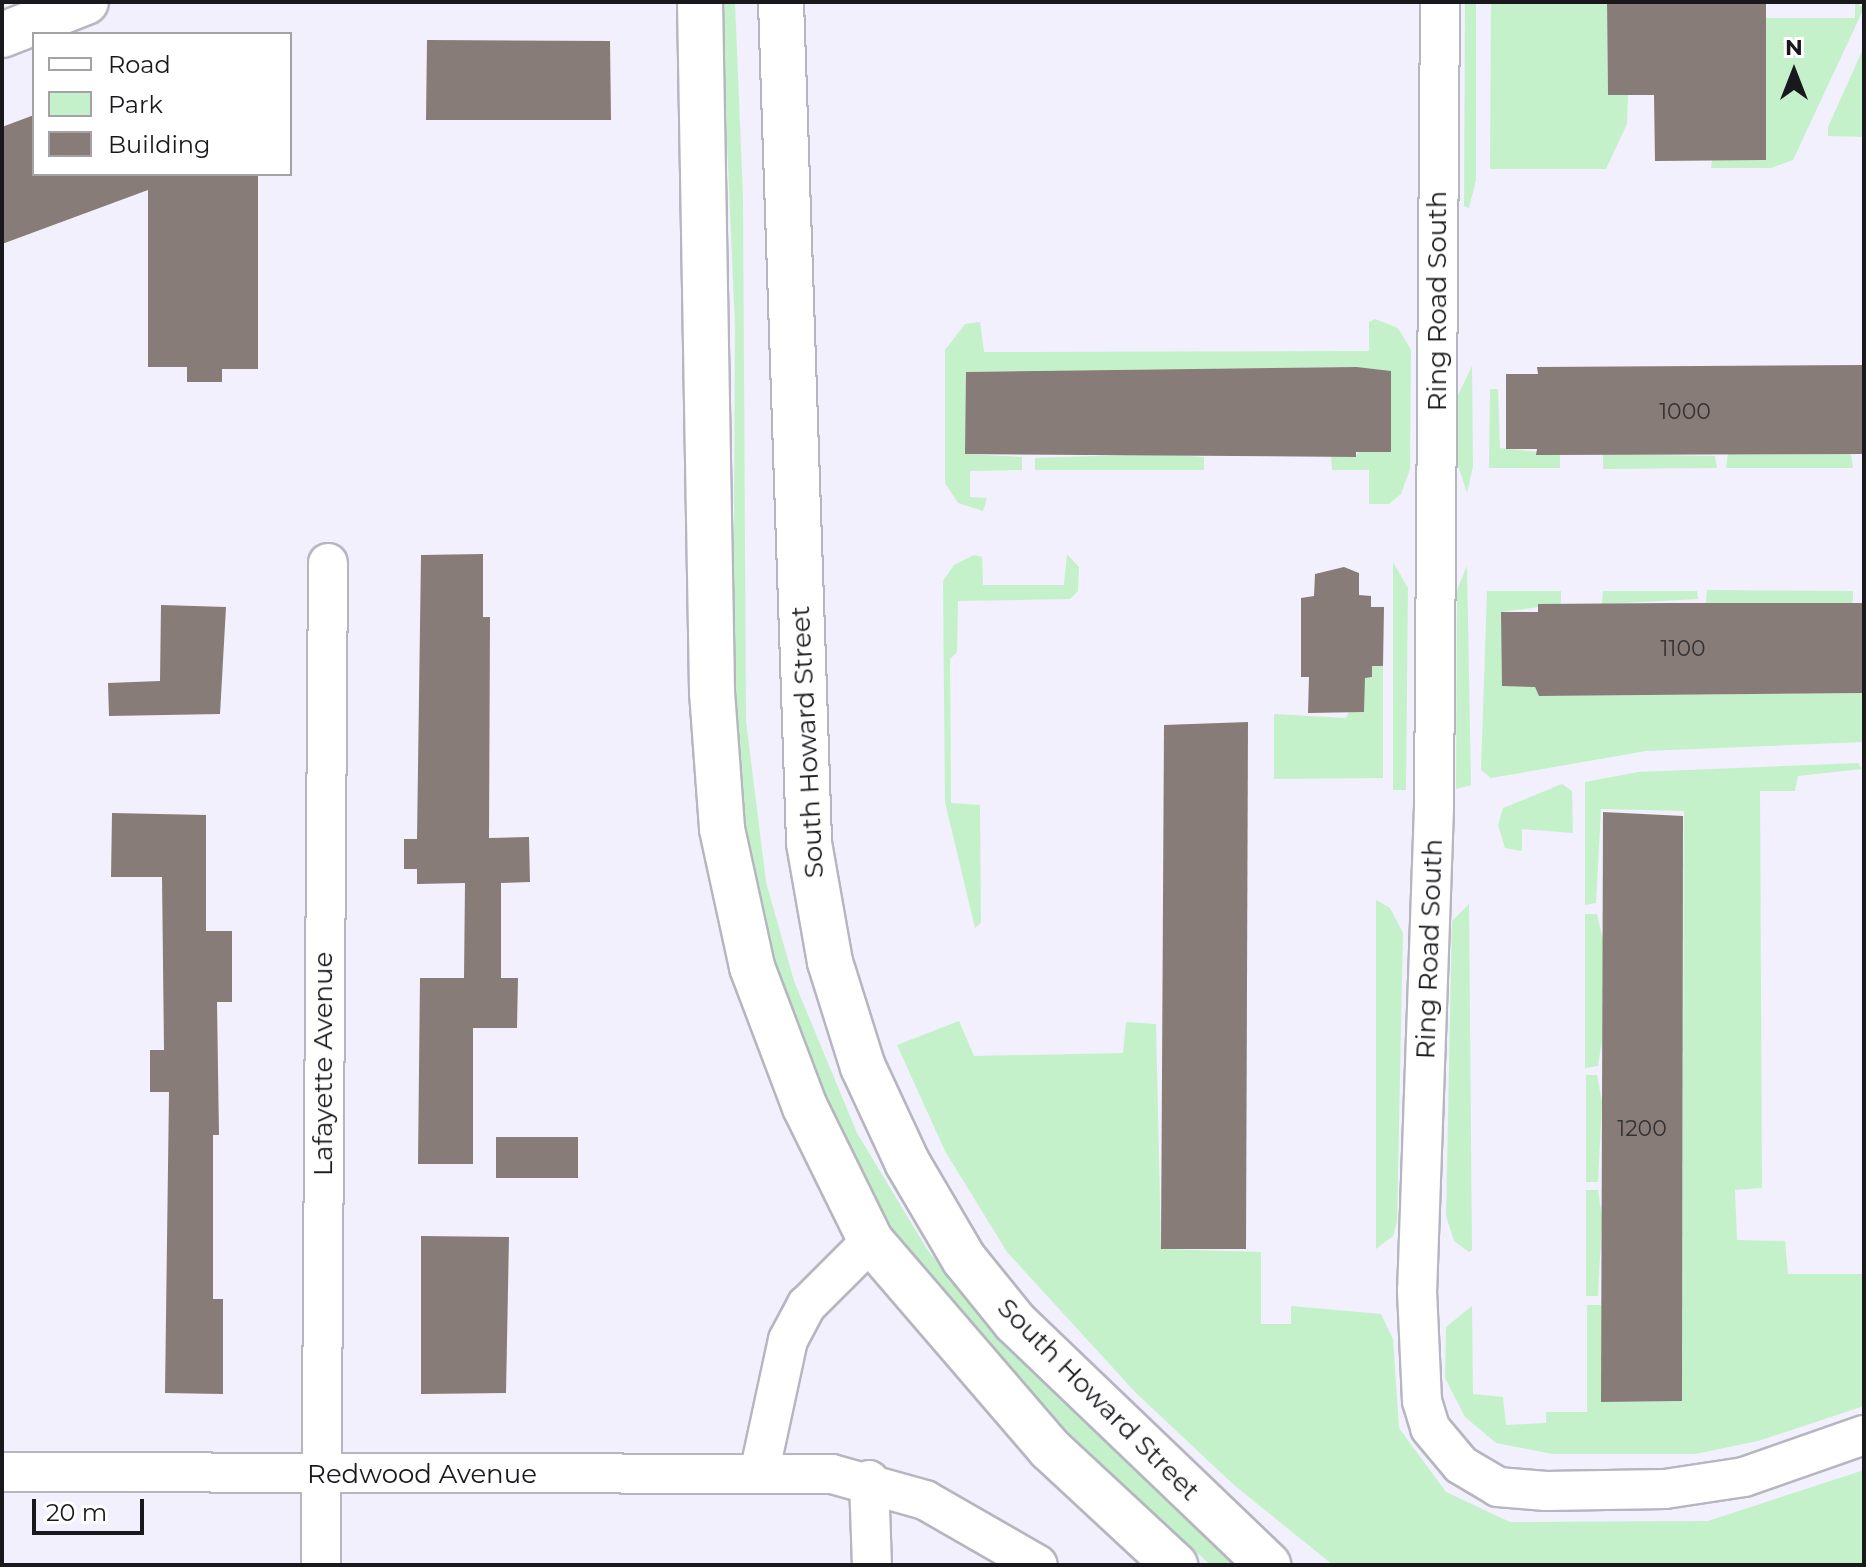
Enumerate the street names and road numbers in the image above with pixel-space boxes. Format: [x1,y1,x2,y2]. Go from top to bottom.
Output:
street label: Ring Road South [1422,191,1454,411]
street label: South Howard Street [785,605,831,879]
street label: Ring Road South [1411,838,1449,1060]
street label: Lafayette Avenue [308,952,340,1176]
street label: South Howard Street [991,1293,1205,1507]
street label: Redwood Avenue [307,1459,537,1491]

